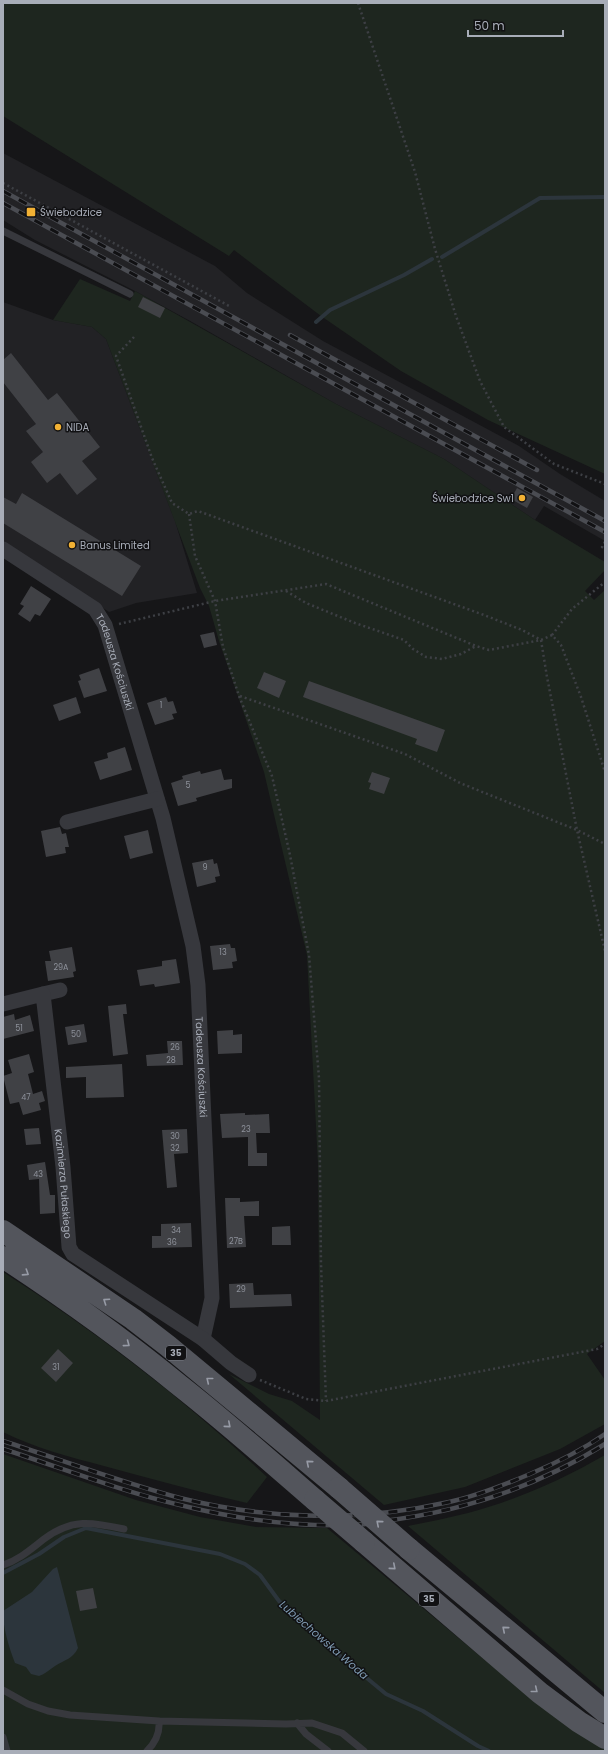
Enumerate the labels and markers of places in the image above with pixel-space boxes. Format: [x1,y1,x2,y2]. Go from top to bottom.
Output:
place label: Świebodzice [40,205,102,220]
marker: Świebodzice [25,206,37,218]
place label: NIDA [66,420,90,435]
marker: NIDA [53,422,63,432]
place label: Świebodzice Sw1 [432,491,514,506]
marker: Świebodzice Sw1 [517,493,527,503]
place label: Banus Limited [80,538,150,553]
marker: Banus Limited [67,540,77,550]

